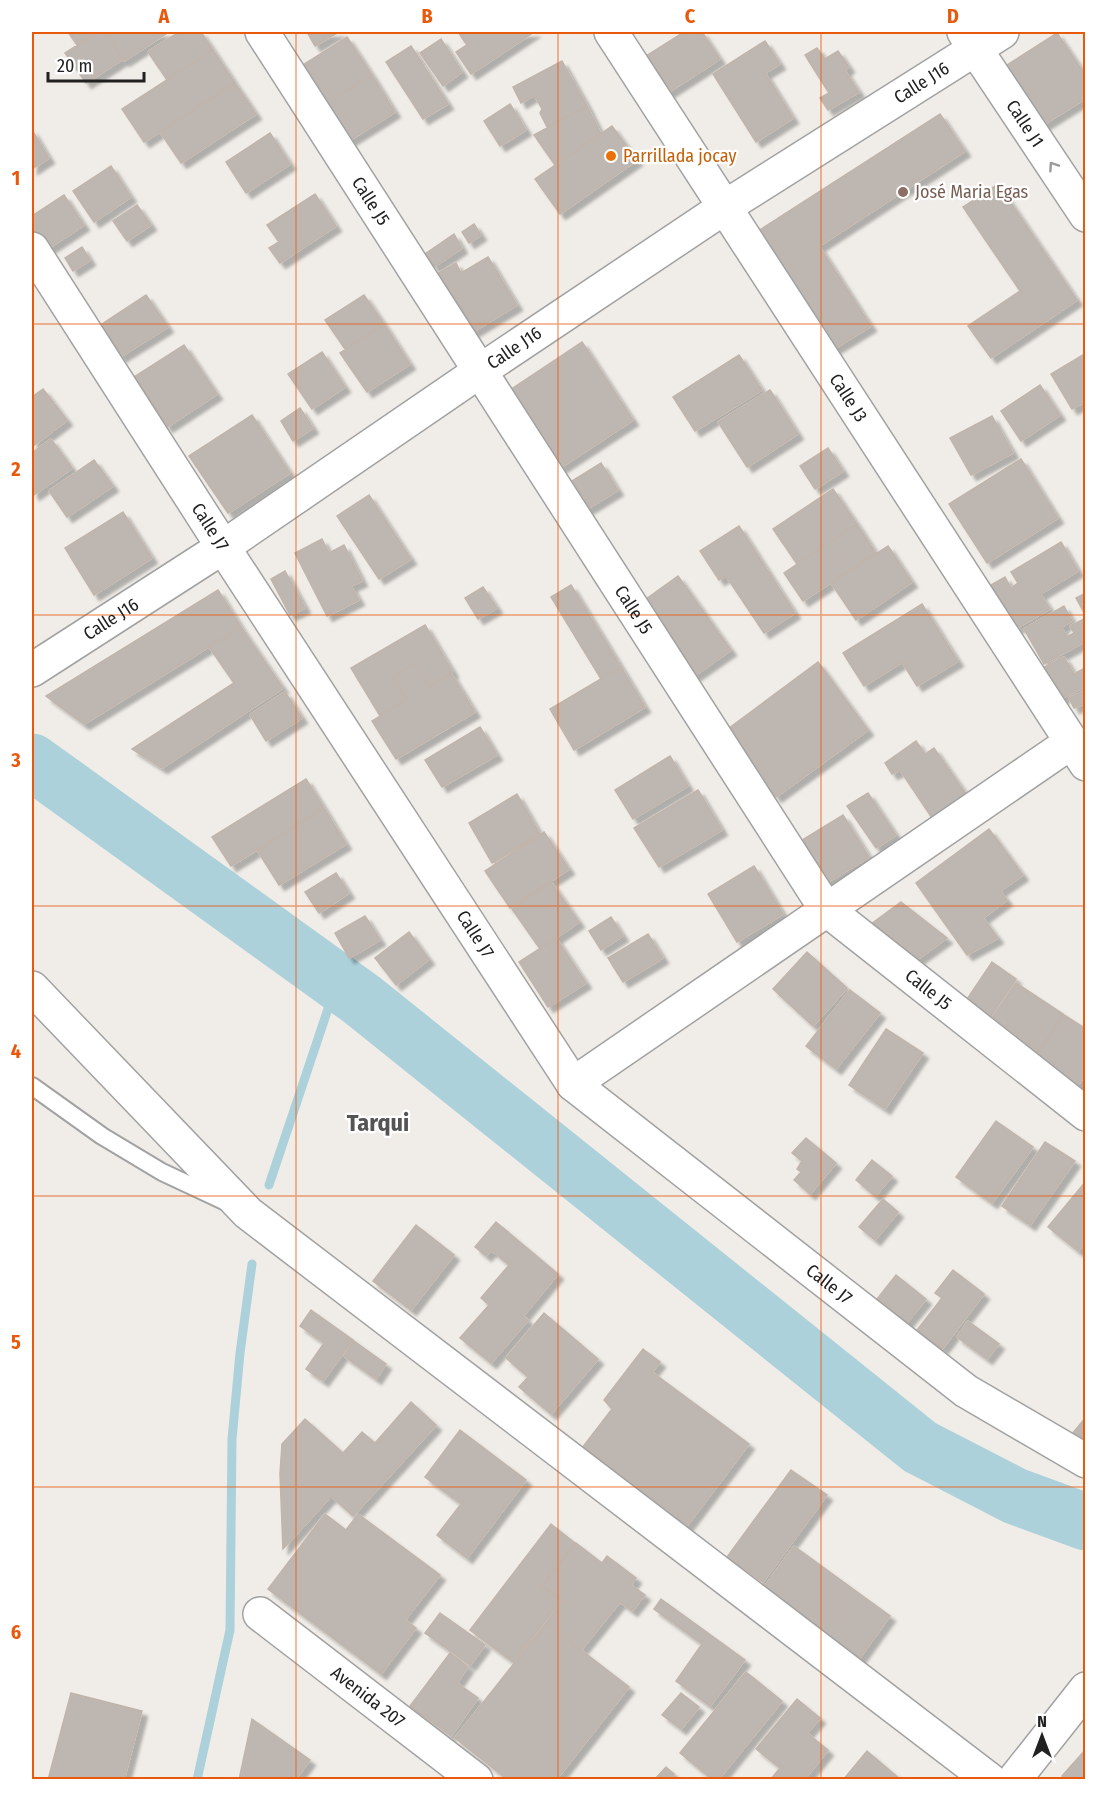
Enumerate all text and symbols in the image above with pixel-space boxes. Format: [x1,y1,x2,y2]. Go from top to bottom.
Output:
text: A [158,4,171,28]
text: B [421,4,433,28]
text: C [685,4,696,28]
text: D [947,4,959,28]
scale bar [48,45,144,83]
text: 20 m [57,55,92,77]
street label: Calle J16 [890,57,953,108]
street label: Calle J1 [1001,96,1049,151]
place label: Parrillada jocay [623,145,736,167]
marker: Parrillada jocay [604,149,618,163]
one-way arrow [1049,162,1060,173]
text: 1 [12,166,20,190]
street label: Calle J5 [347,173,394,229]
place label: José Maria Egas [915,181,1029,203]
marker: José Maria Egas [896,185,910,199]
street label: Calle J16 [483,322,546,374]
street label: Calle J3 [825,369,872,426]
text: 2 [10,457,21,481]
street label: Calle J7 [187,499,233,555]
street label: Calle J5 [610,581,657,638]
street label: Calle J16 [79,593,143,645]
text: 3 [10,748,21,772]
street label: Calle J7 [452,906,499,962]
street label: Calle J5 [901,965,956,1015]
text: 4 [11,1039,21,1063]
district label: Tarqui [347,1109,409,1137]
street label: Calle J7 [802,1259,857,1309]
text: 5 [11,1330,21,1354]
text: 6 [11,1620,21,1644]
street label: Avenida 207 [326,1662,409,1732]
north arrow [1012,1706,1072,1766]
text: N [1037,1712,1047,1731]

